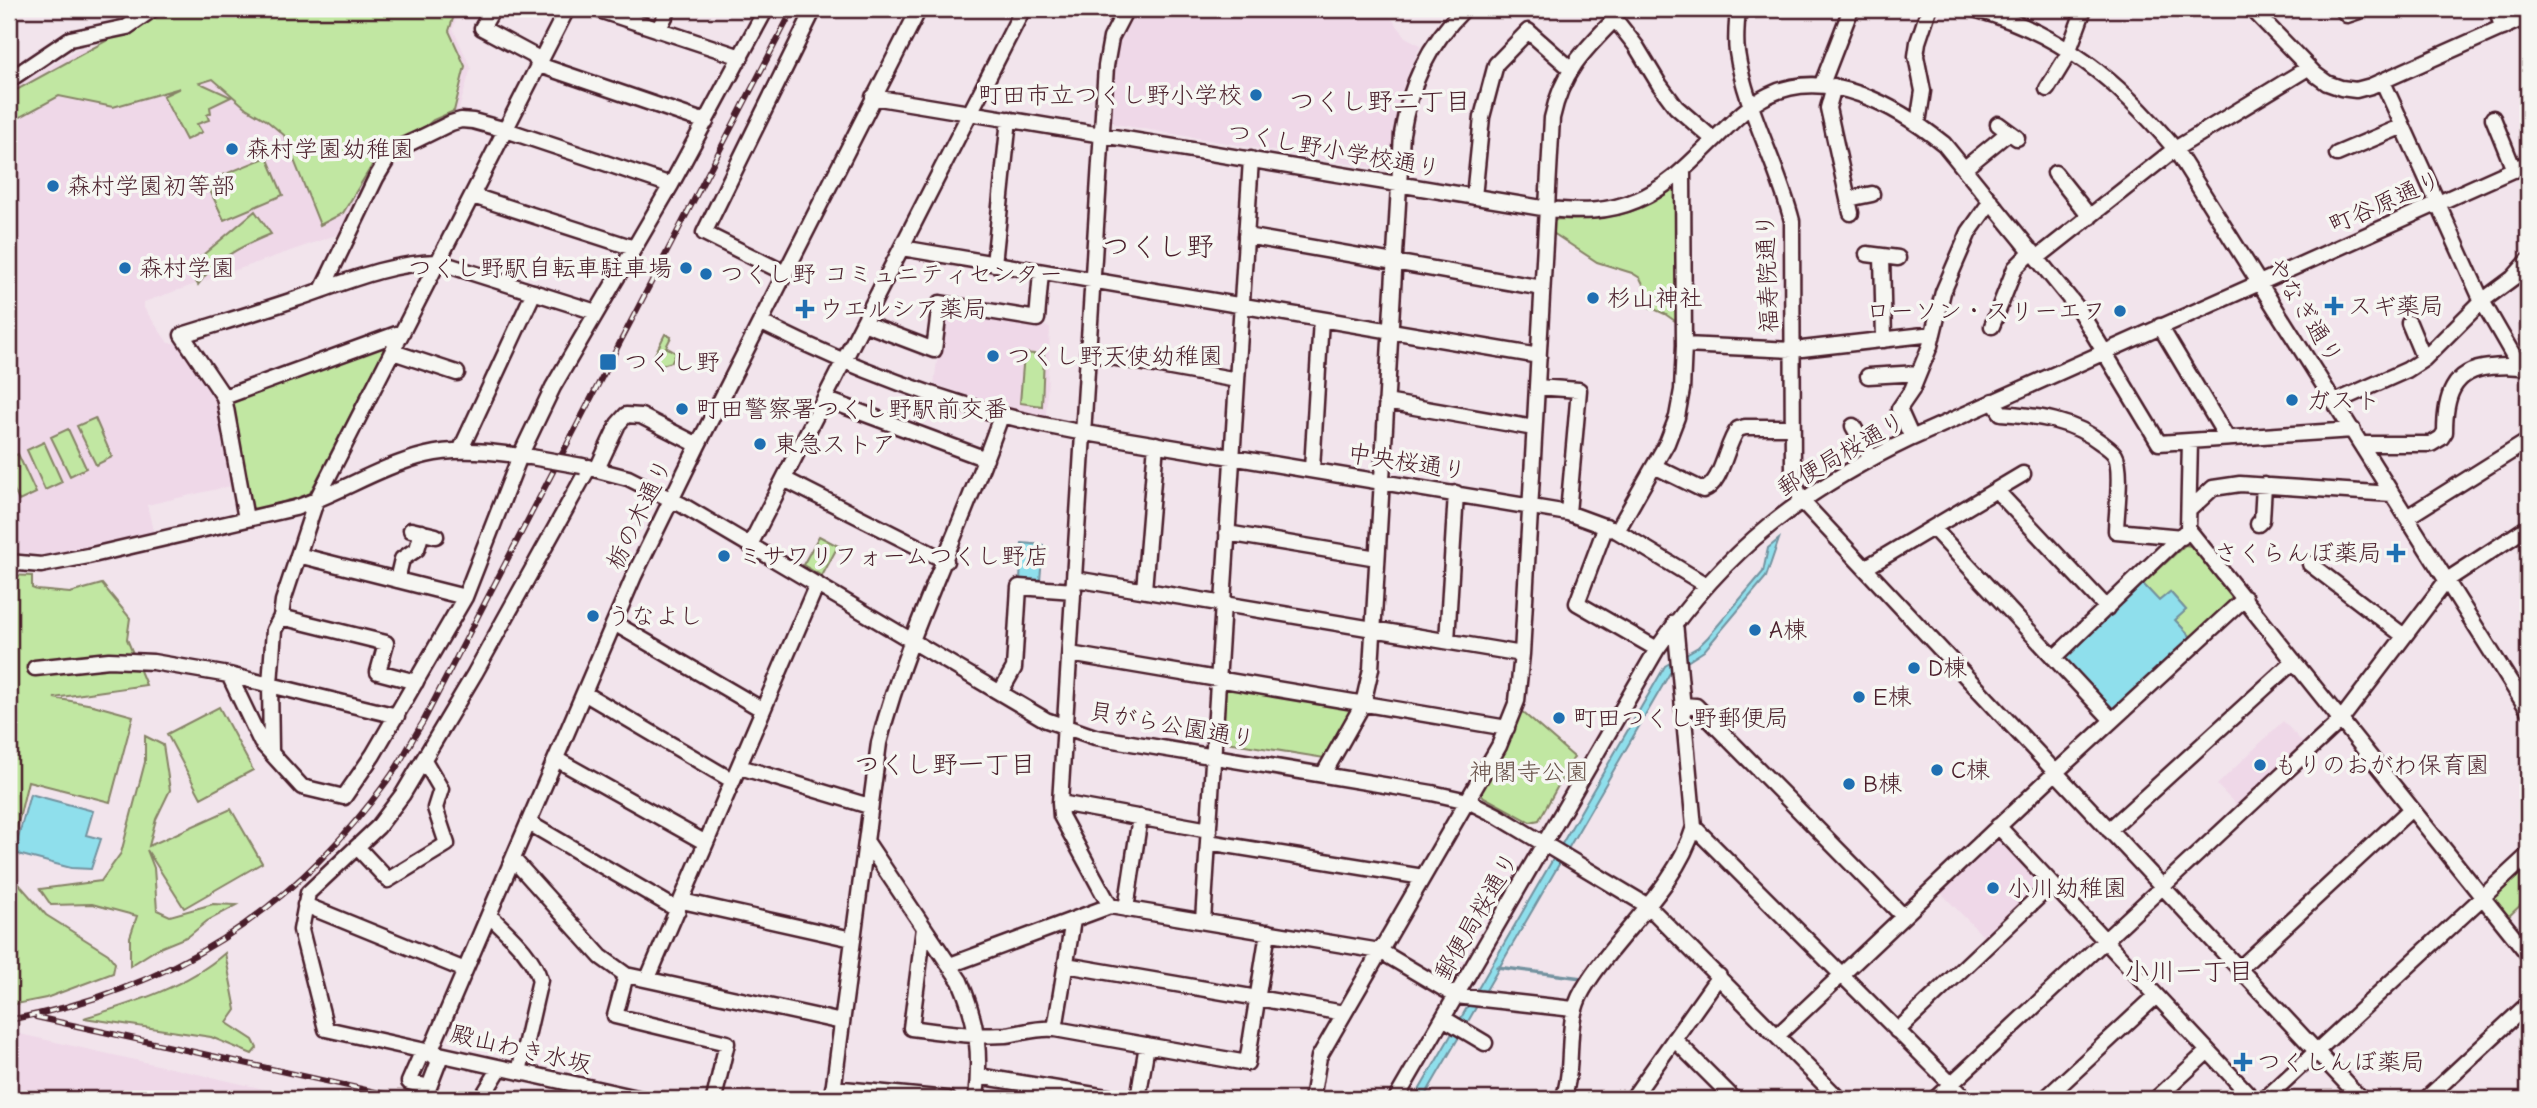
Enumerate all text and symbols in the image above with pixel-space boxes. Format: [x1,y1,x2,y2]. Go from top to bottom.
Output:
place label: 町田市立つくし野小学校 [978,81,1242,109]
marker: 町田市立つくし野小学校 [1248,87,1264,103]
district label: つくし野二丁目 [1289,87,1471,117]
street label: つくし野小学校通り [1225,117,1443,183]
place label: 森村学園幼稚園 [246,135,414,163]
marker: 森村学園幼稚園 [224,141,240,157]
street label: 町谷原通り [2324,165,2446,239]
place label: 森村学園初等部 [67,172,235,200]
marker: 森村学園初等部 [45,178,61,194]
street label: 福寿院通り [1751,213,1783,333]
district label: つくし野 [1102,231,1214,263]
street label: やなぎ通り [2261,253,2349,369]
place label: 森村学園 [139,254,235,282]
place label: つくし野駅自転車駐車場 [408,254,672,282]
marker: 森村学園 [117,260,133,276]
marker: つくし野駅自転車駐車場 [678,260,694,276]
place label: つくし野 コミュニティセンター [720,260,1063,288]
marker: つくし野 コミュニティセンター [698,266,714,282]
place label: 杉山神社 [1607,284,1703,312]
marker: 杉山神社 [1585,290,1601,306]
place label: スギ薬局 [2348,292,2444,320]
place label: ウエルシア薬局 [819,295,987,323]
place label: ローソン・スリーエフ [1866,297,2106,325]
marker: スギ薬局 [2326,298,2342,314]
marker: ウエルシア薬局 [797,301,813,317]
marker: ローソン・スリーエフ [2112,303,2128,319]
place label: つくし野天使幼稚園 [1007,342,1223,370]
place label: つくし野 [624,348,720,376]
marker: つくし野天使幼稚園 [985,348,1001,364]
marker: つくし野 [598,352,618,372]
place label: ガスト [2306,386,2380,414]
marker: ガスト [2284,392,2300,408]
place label: 町田警察署つくし野駅前交番 [696,395,1008,423]
marker: 町田警察署つくし野駅前交番 [674,401,690,417]
street label: 郵便局桜通り [1772,406,1910,502]
place label: 東急ストア [774,430,896,458]
marker: 東急ストア [752,436,768,452]
street label: 中央桜通り [1346,439,1468,485]
street label: 栃の木通り [600,454,678,574]
place label: さくらんぼ薬局 [2214,539,2382,567]
place label: ミサワリフォームつくし野店 [738,542,1049,570]
marker: さくらんぼ薬局 [2388,545,2404,561]
marker: ミサワリフォームつくし野店 [716,548,732,564]
place label: うなよし [607,602,703,630]
marker: うなよし [585,608,601,624]
place label: A棟 [1769,616,1807,644]
marker: A棟 [1747,622,1763,638]
place label: D棟 [1928,654,1967,682]
marker: D棟 [1906,660,1922,676]
place label: E棟 [1873,683,1911,711]
marker: E棟 [1851,689,1867,705]
street label: 貝がら公園通り [1087,697,1257,753]
place label: 町田つくし野郵便局 [1573,704,1789,732]
marker: 町田つくし野郵便局 [1551,710,1567,726]
district label: つくし野一丁目 [854,750,1036,780]
place label: もりのおがわ保育園 [2274,751,2490,779]
place label: C棟 [1951,756,1990,784]
marker: もりのおがわ保育園 [2252,757,2268,773]
park label: 神閣寺公園 [1469,758,1589,786]
marker: C棟 [1929,762,1945,778]
place label: B棟 [1863,770,1902,798]
marker: B棟 [1841,776,1857,792]
street label: 郵便局桜通り [1428,847,1524,985]
place label: 小川幼稚園 [2007,874,2127,902]
marker: 小川幼稚園 [1985,880,2001,896]
district label: 小川一丁目 [2124,957,2254,987]
street label: 殿山わき水坂 [448,1019,594,1079]
place label: つくしんぼ薬局 [2257,1048,2425,1076]
marker: つくしんぼ薬局 [2235,1054,2251,1070]

